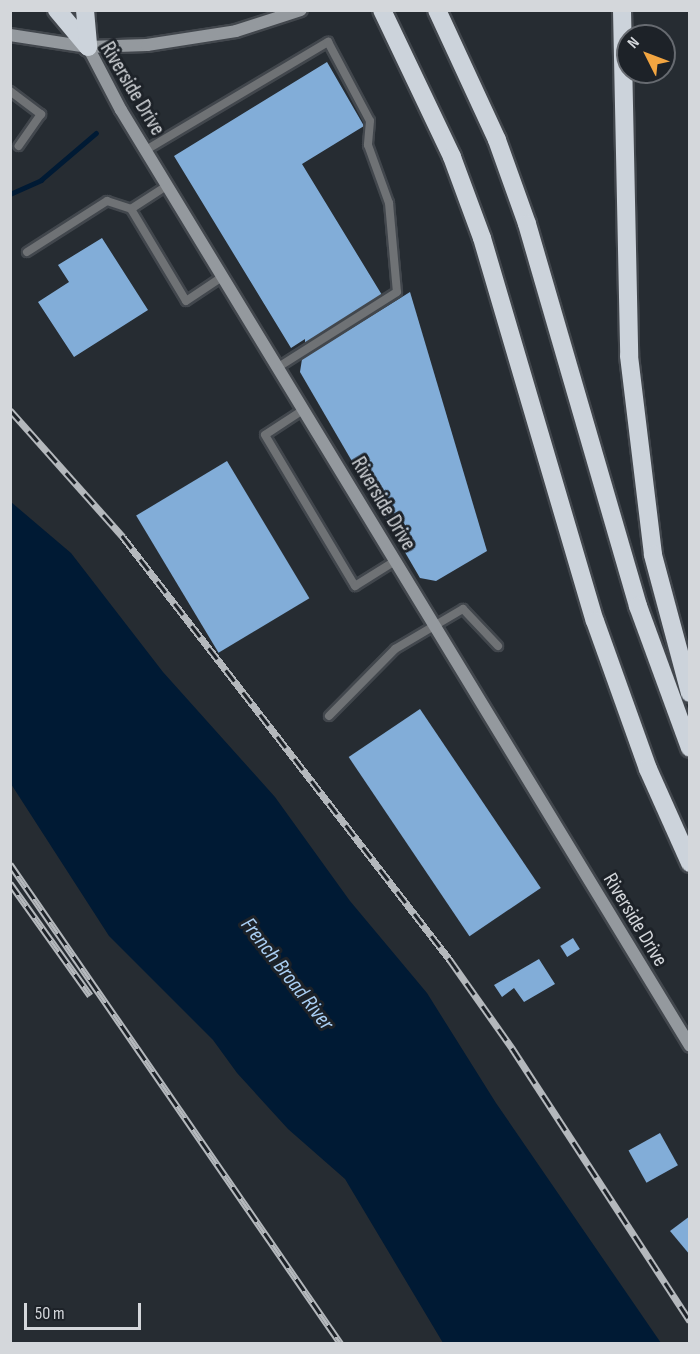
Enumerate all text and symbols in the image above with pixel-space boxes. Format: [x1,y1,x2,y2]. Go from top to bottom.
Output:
north arrow [616,24,676,84]
text: N [624,33,644,52]
street label: Riverside Drive [94,38,170,140]
street label: Riverside Drive [345,453,421,555]
street label: Riverside Drive [597,869,673,971]
water label: French Broad River [235,913,339,1035]
scale bar [27,1291,144,1329]
text: 50 m [35,1303,65,1324]

